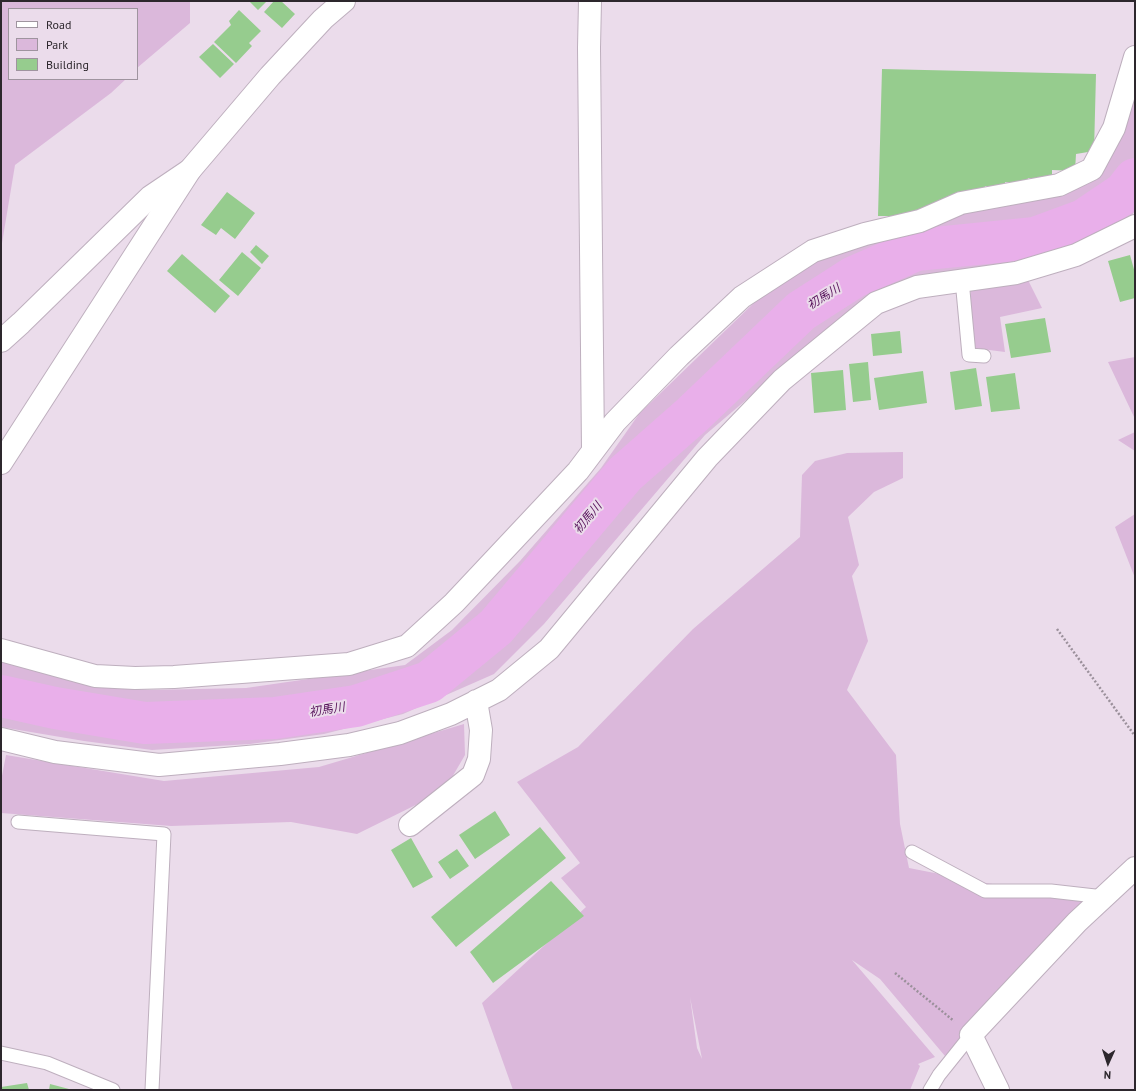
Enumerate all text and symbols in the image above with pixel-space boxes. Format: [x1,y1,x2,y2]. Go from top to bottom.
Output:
legend [8,8,138,80]
text: Road [46,17,71,32]
text: Park [46,37,68,52]
text: Building [46,57,89,72]
water label: 初馬川 [805,281,843,313]
water label: 初馬川 [571,500,605,536]
water label: 初馬川 [308,700,346,720]
north arrow [1088,1043,1128,1083]
text: N [1103,1068,1111,1082]

